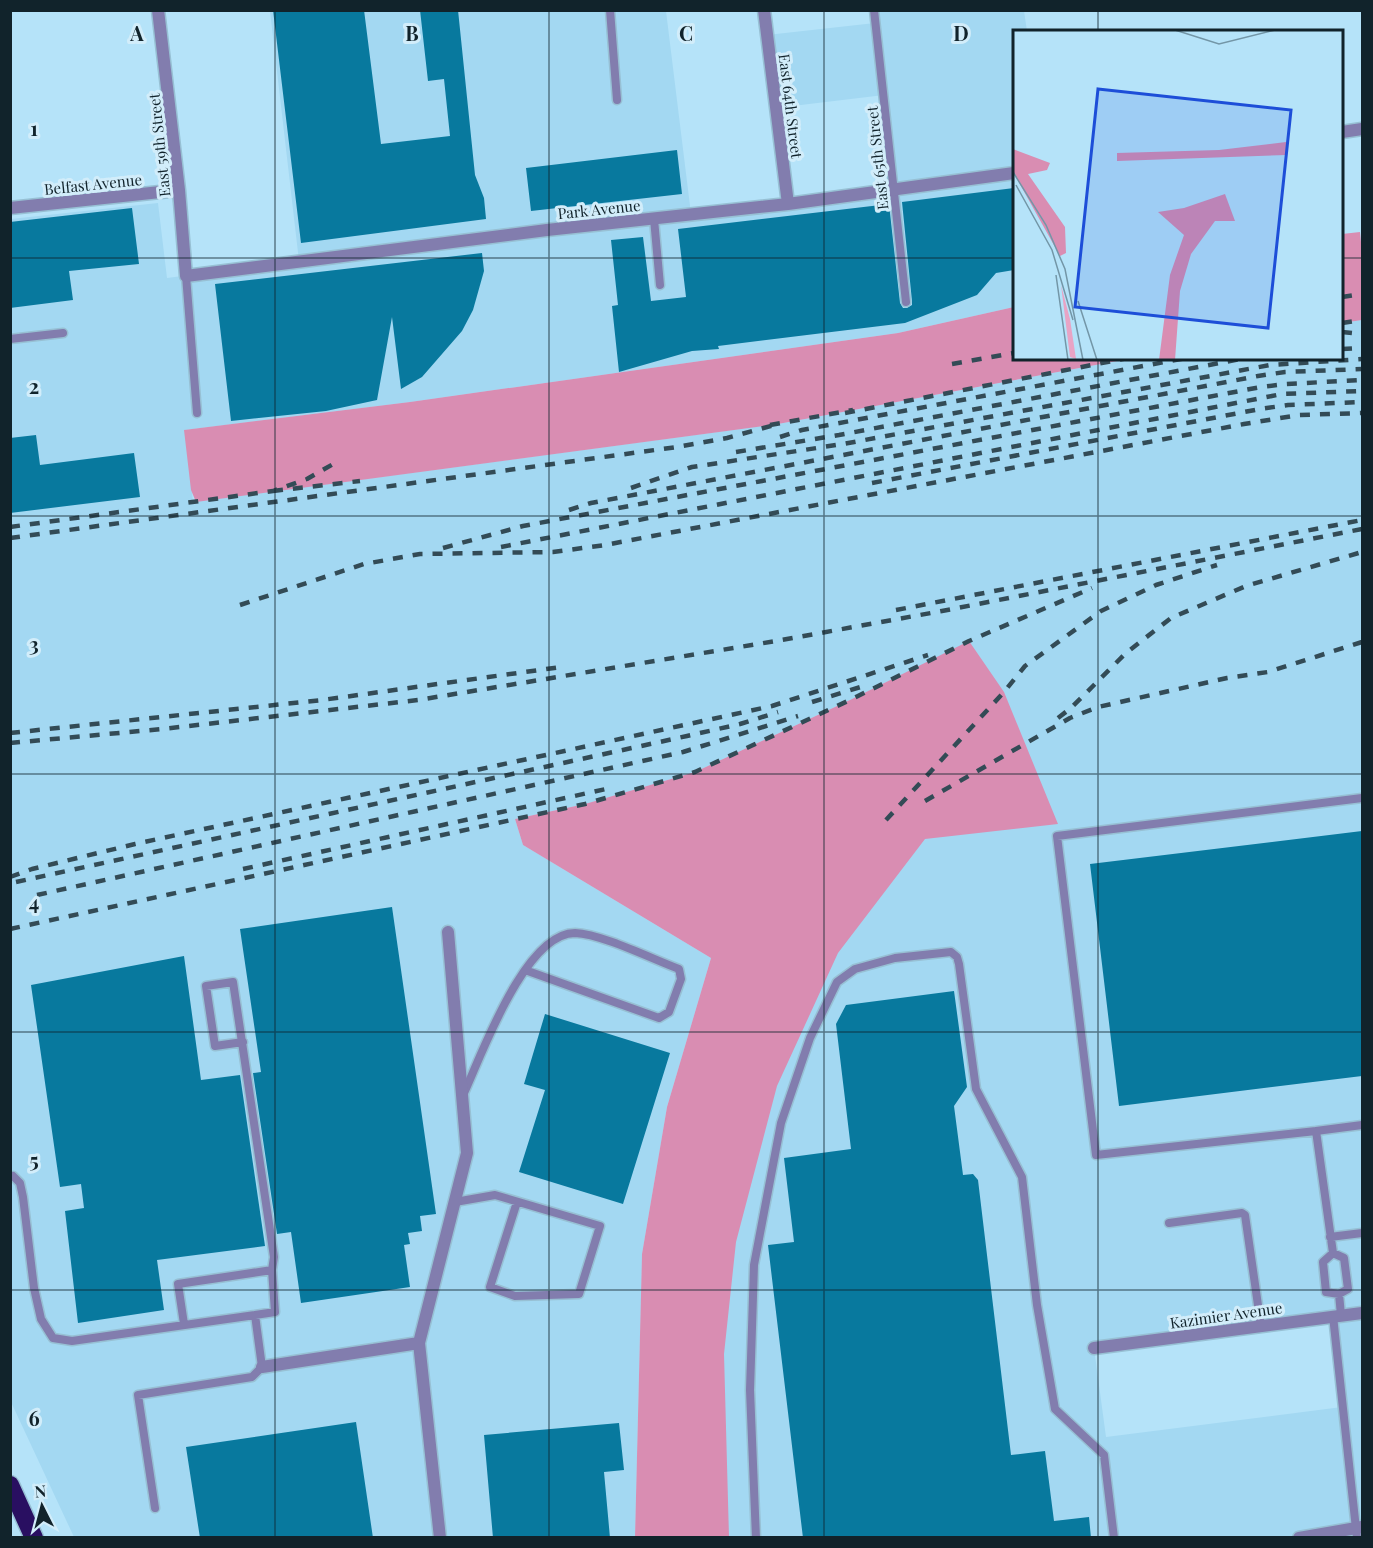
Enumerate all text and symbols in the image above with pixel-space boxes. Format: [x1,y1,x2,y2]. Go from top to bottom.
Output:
text: A [129,19,144,46]
text: B [405,19,419,46]
text: C [679,19,693,46]
text: D [953,19,969,46]
inset map [1013,30,1343,360]
street label: East 64th Street [775,52,807,160]
street label: East 59th Street [144,92,174,198]
street label: East 65th Street [862,104,892,211]
text: 1 [30,114,38,141]
street label: Belfast Avenue [43,169,143,199]
street label: Park Avenue [557,195,641,223]
text: 2 [29,372,39,399]
text: 3 [29,630,39,657]
text: 4 [29,888,39,915]
text: 5 [29,1146,39,1173]
street label: Kazimier Avenue [1169,1297,1283,1333]
text: 6 [28,1404,40,1431]
north arrow [12,1476,72,1536]
text: N [34,1479,48,1502]

